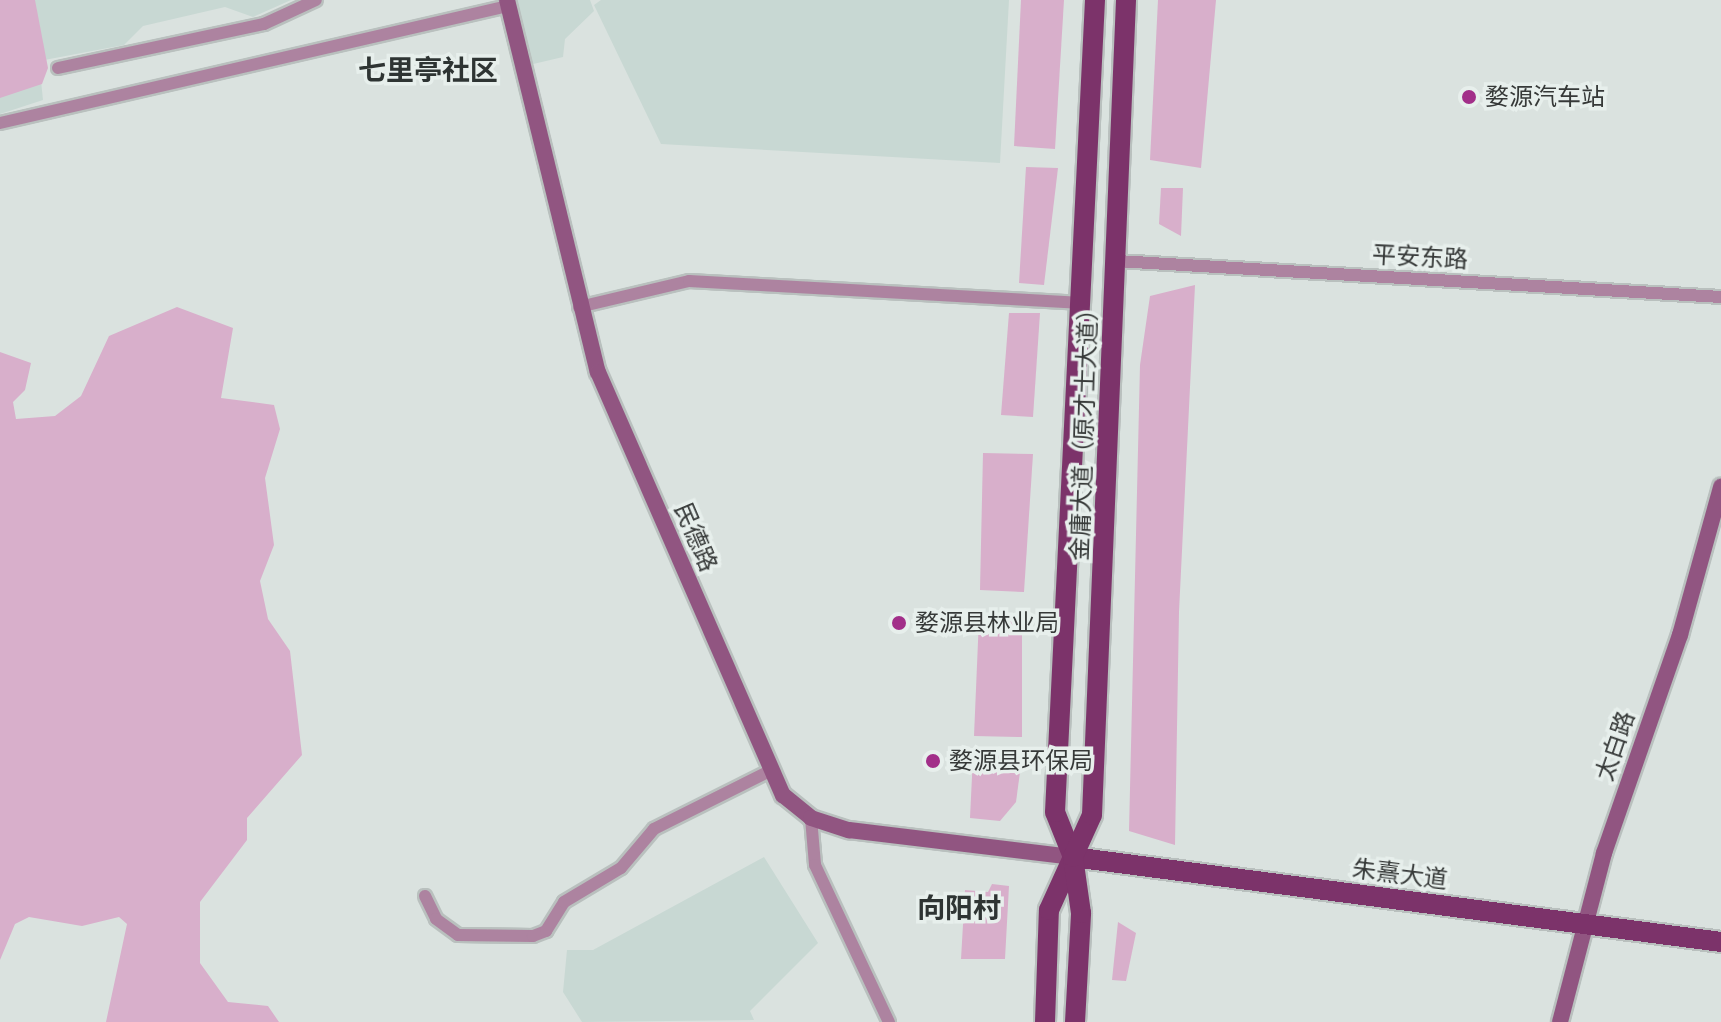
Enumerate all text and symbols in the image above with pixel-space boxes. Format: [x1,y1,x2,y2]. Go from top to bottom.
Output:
district label: 七里亭社区 [358,54,498,88]
place label: 婺源汽车站 [1485,83,1605,111]
marker: 婺源汽车站 [1460,88,1478,106]
street label: 平安东路 [1371,240,1469,274]
street label: 金庸大道（原才士大道） [1065,297,1103,561]
street label: 民德路 [669,498,723,576]
place label: 婺源县林业局 [915,609,1059,637]
marker: 婺源县林业局 [890,614,908,632]
street label: 太白路 [1590,707,1640,785]
place label: 婺源县环保局 [949,747,1093,775]
marker: 婺源县环保局 [924,752,942,770]
street label: 朱熹大道 [1351,854,1449,894]
district label: 向阳村 [917,892,1001,926]

